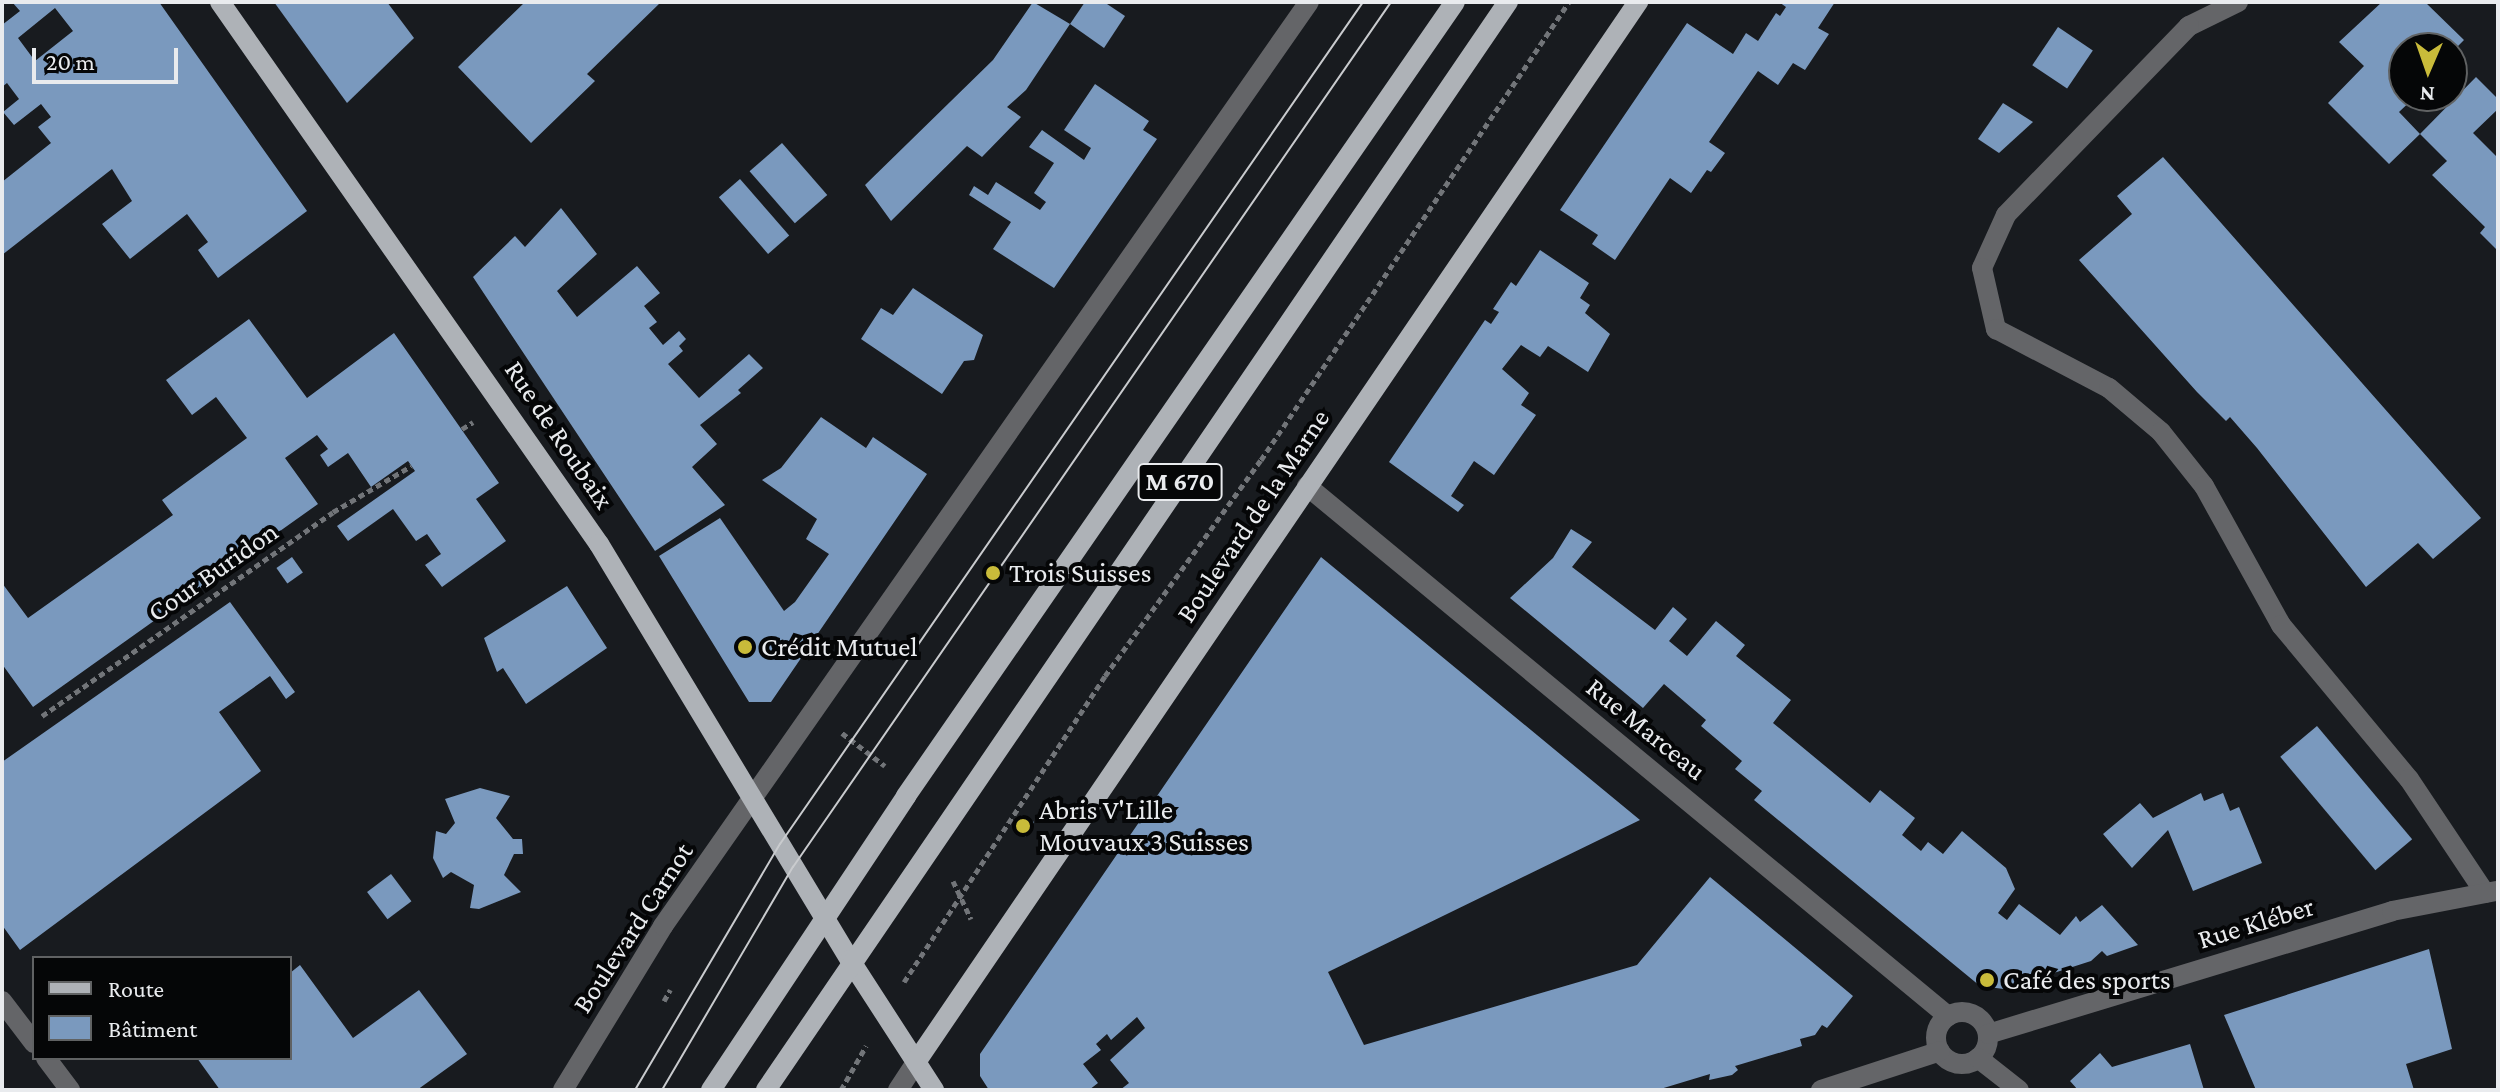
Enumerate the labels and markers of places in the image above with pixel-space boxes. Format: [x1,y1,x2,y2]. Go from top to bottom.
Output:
place label: Trois Suisses [1009,556,1152,590]
marker: Trois Suisses [984,564,1002,582]
place label: Crédit Mutuel [761,630,918,664]
marker: Crédit Mutuel [736,638,754,656]
place label: Abris V'Lille Mouvaux 3 Suisses [1039,793,1249,859]
marker: Abris V'Lille Mouvaux 3 Suisses [1014,817,1032,835]
place label: Café des sports [2003,963,2171,997]
marker: Café des sports [1978,971,1996,989]

